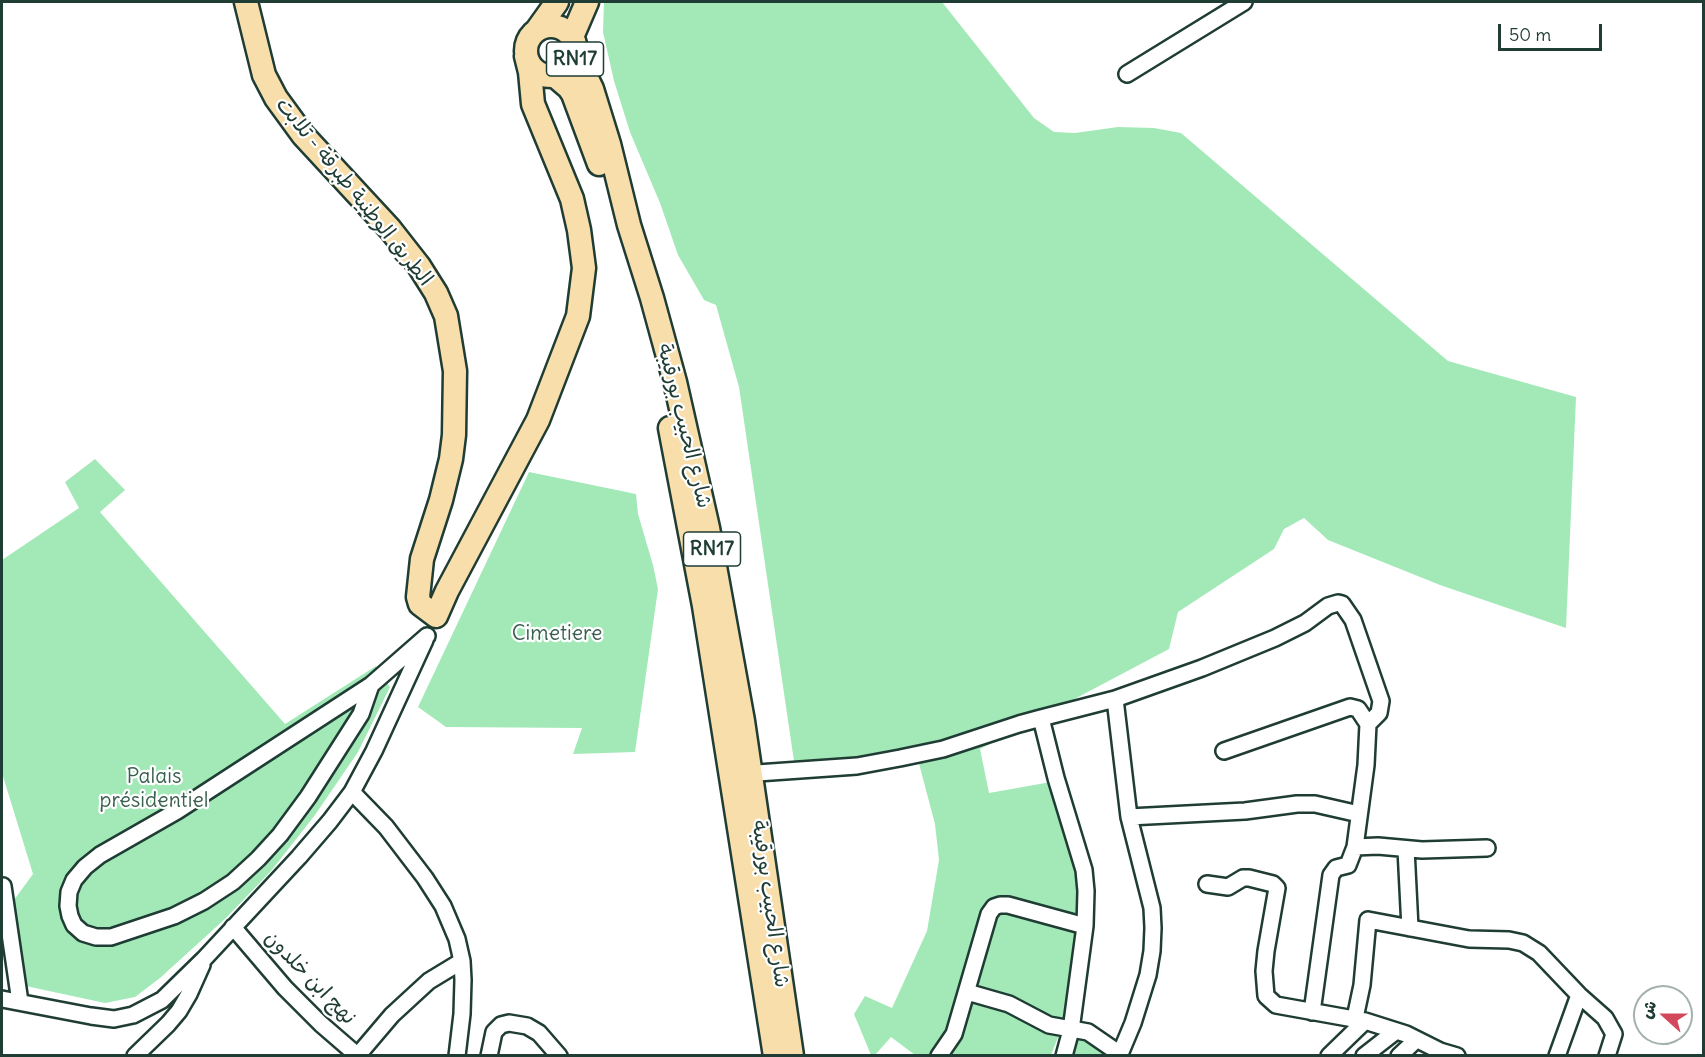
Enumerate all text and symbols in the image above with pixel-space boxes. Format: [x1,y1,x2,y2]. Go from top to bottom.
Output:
scale bar [1501,12,1604,50]
text: 50 m [1509,23,1551,46]
road number: RN17 [546,42,604,76]
street label: الطريق الوطنية طبرقة - تلابت [270,93,438,291]
street label: شارع الحبيب بورقيبة [651,341,717,511]
road number: RN17 [684,532,740,566]
park label: Cimetiere [512,621,602,647]
park label: Palais présidentiel [100,764,208,814]
street label: شارع الحبيب بورقيبة [746,819,794,989]
street label: نهج ابن خلدون [259,926,361,1030]
north arrow [1633,985,1693,1045]
text: ش [1636,997,1661,1021]

